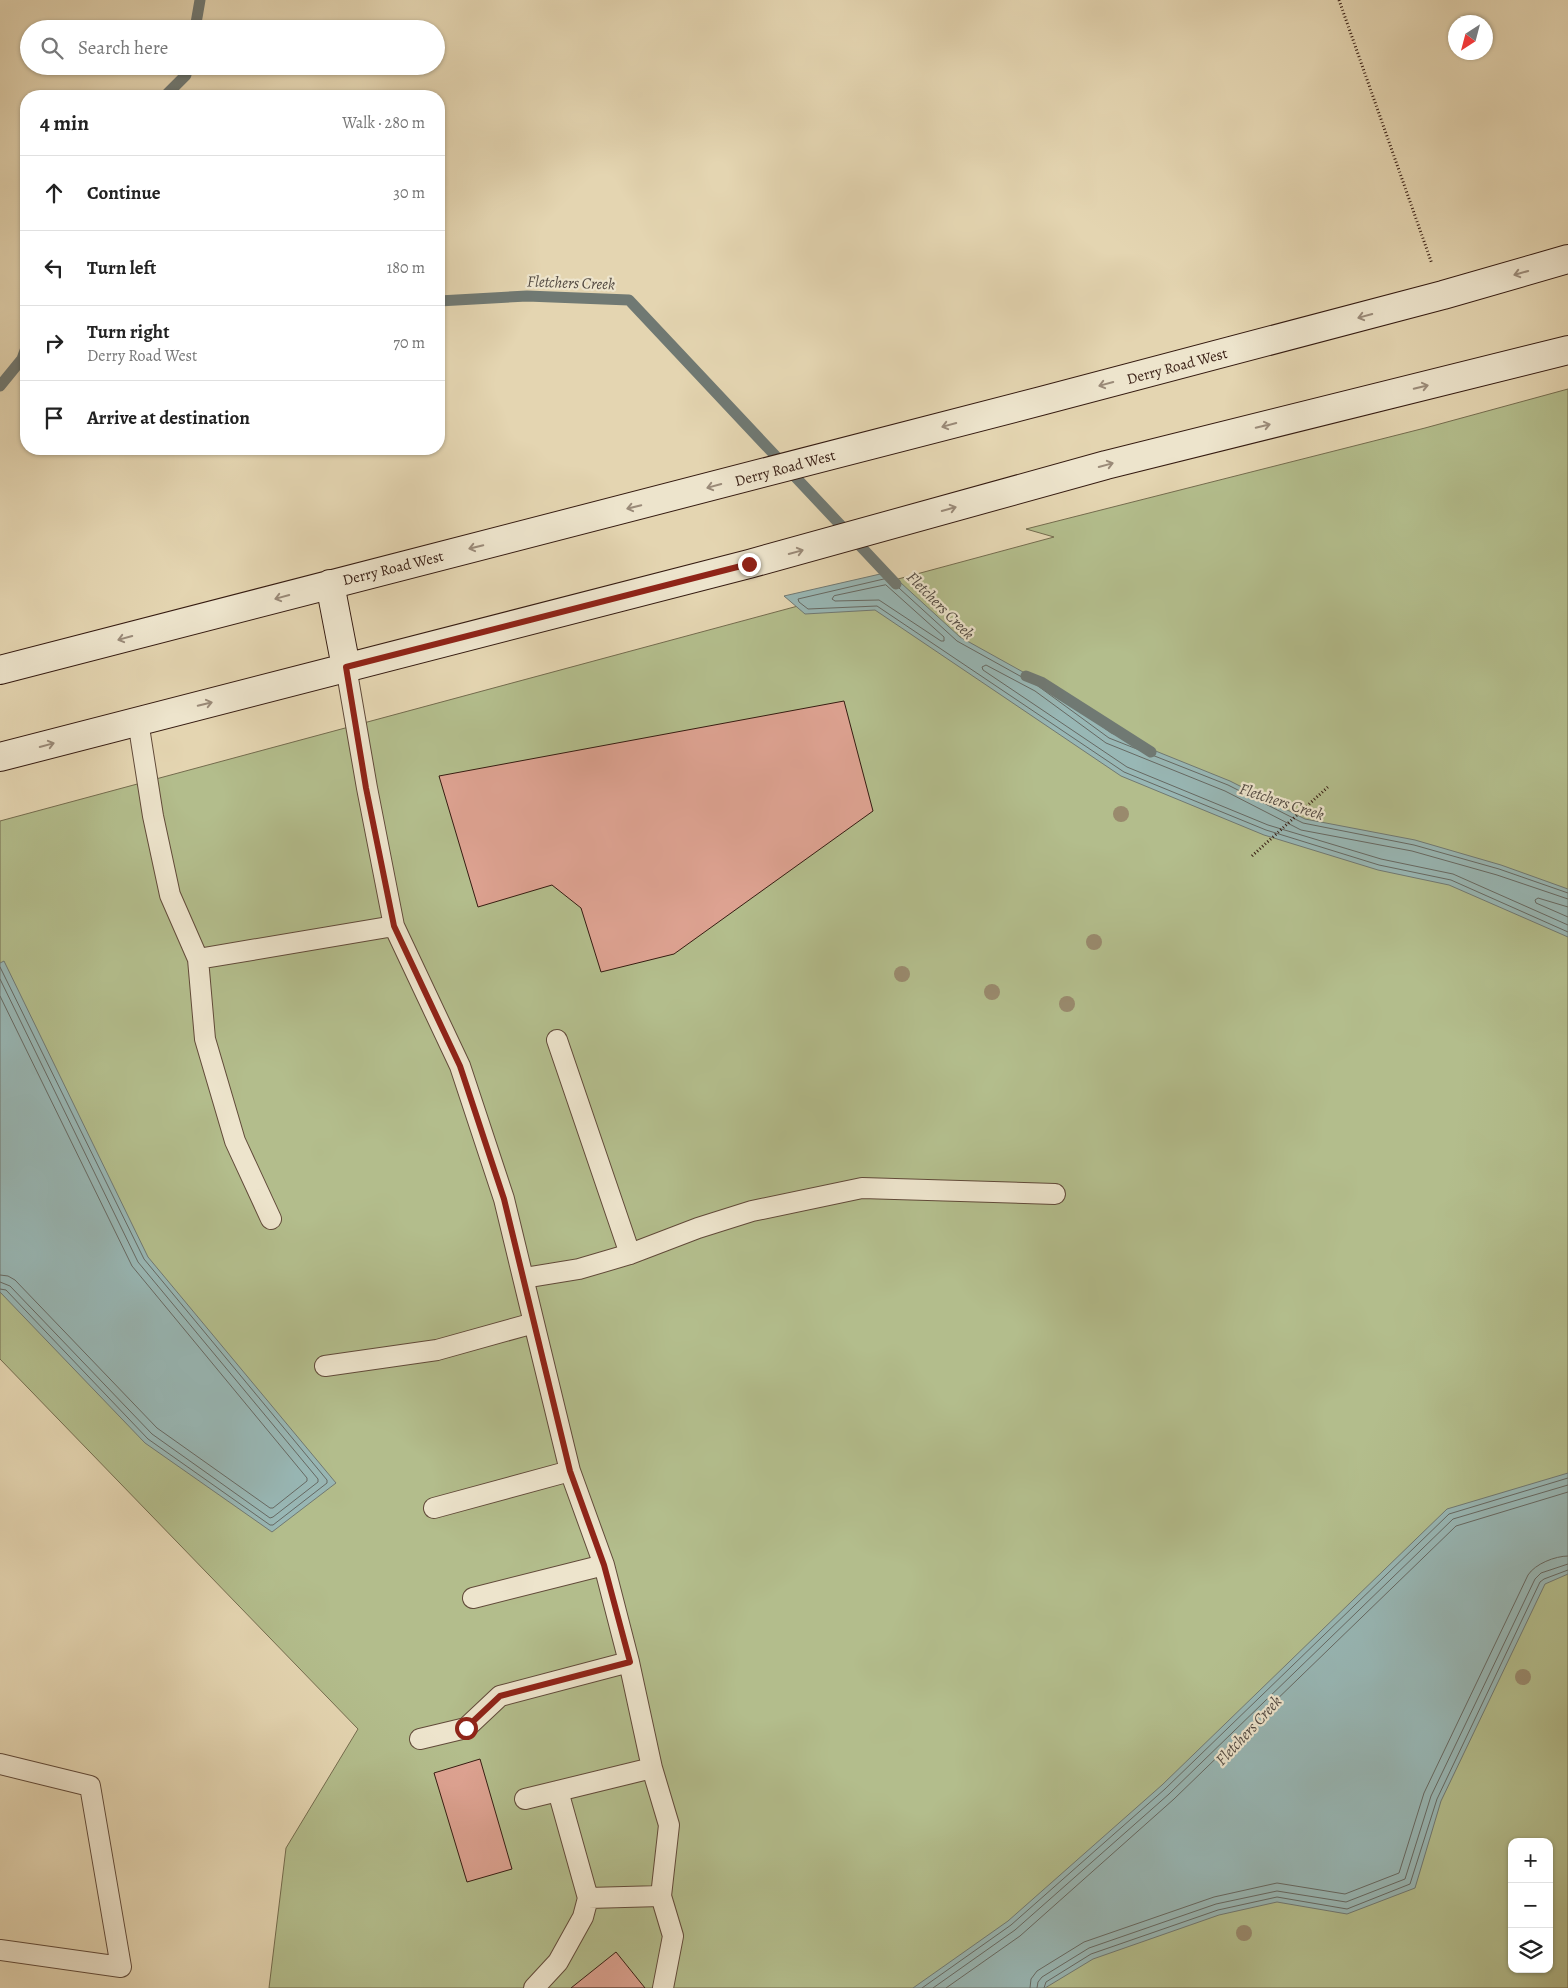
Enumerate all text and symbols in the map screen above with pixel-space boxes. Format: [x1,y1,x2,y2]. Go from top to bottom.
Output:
north arrow [1448,15,1493,60]
search box [20,20,445,75]
icon: search [38,34,66,62]
text: Search here [78,35,168,61]
text: 4 min [40,109,89,137]
text: Walk · 280 m [342,112,425,134]
icon: ahead [40,179,68,207]
text: Continue [87,180,161,206]
text: 30 m [393,182,425,204]
icon: left [40,254,68,282]
text: Turn left [87,255,156,281]
text: 180 m [387,257,425,279]
one-way arrow [1514,268,1530,278]
water label: Fletchers Creek [527,270,615,296]
one-way arrow [1357,312,1373,321]
text: Turn right [87,319,169,345]
icon: right [40,329,68,357]
text: 70 m [393,332,425,354]
street label: Derry Road West [1124,343,1230,389]
text: Derry Road West [87,345,197,367]
one-way arrow [1098,380,1114,389]
one-way arrow [1413,381,1429,391]
icon: arrive [40,404,68,432]
text: Arrive at destination [87,405,250,431]
one-way arrow [941,421,957,430]
one-way arrow [1255,421,1271,430]
street label: Derry Road West [732,445,838,491]
one-way arrow [1097,460,1113,470]
one-way arrow [706,482,722,491]
one-way arrow [626,503,642,512]
one-way arrow [941,504,957,514]
one-way arrow [469,543,485,552]
street label: Derry Road West [340,546,446,590]
one-way arrow [787,546,803,556]
route end [738,553,761,576]
water label: Fletchers Creek [901,567,979,645]
one-way arrow [275,593,291,602]
one-way arrow [118,633,134,643]
one-way arrow [196,699,212,708]
one-way arrow [39,739,55,749]
water label: Fletchers Creek [1236,778,1327,826]
water label: Fletchers Creek [1211,1691,1287,1770]
route start [455,1717,478,1740]
map controls [1508,1838,1553,1973]
button: + [1508,1838,1553,1883]
button: − [1508,1883,1553,1928]
button: layers [1508,1928,1553,1973]

